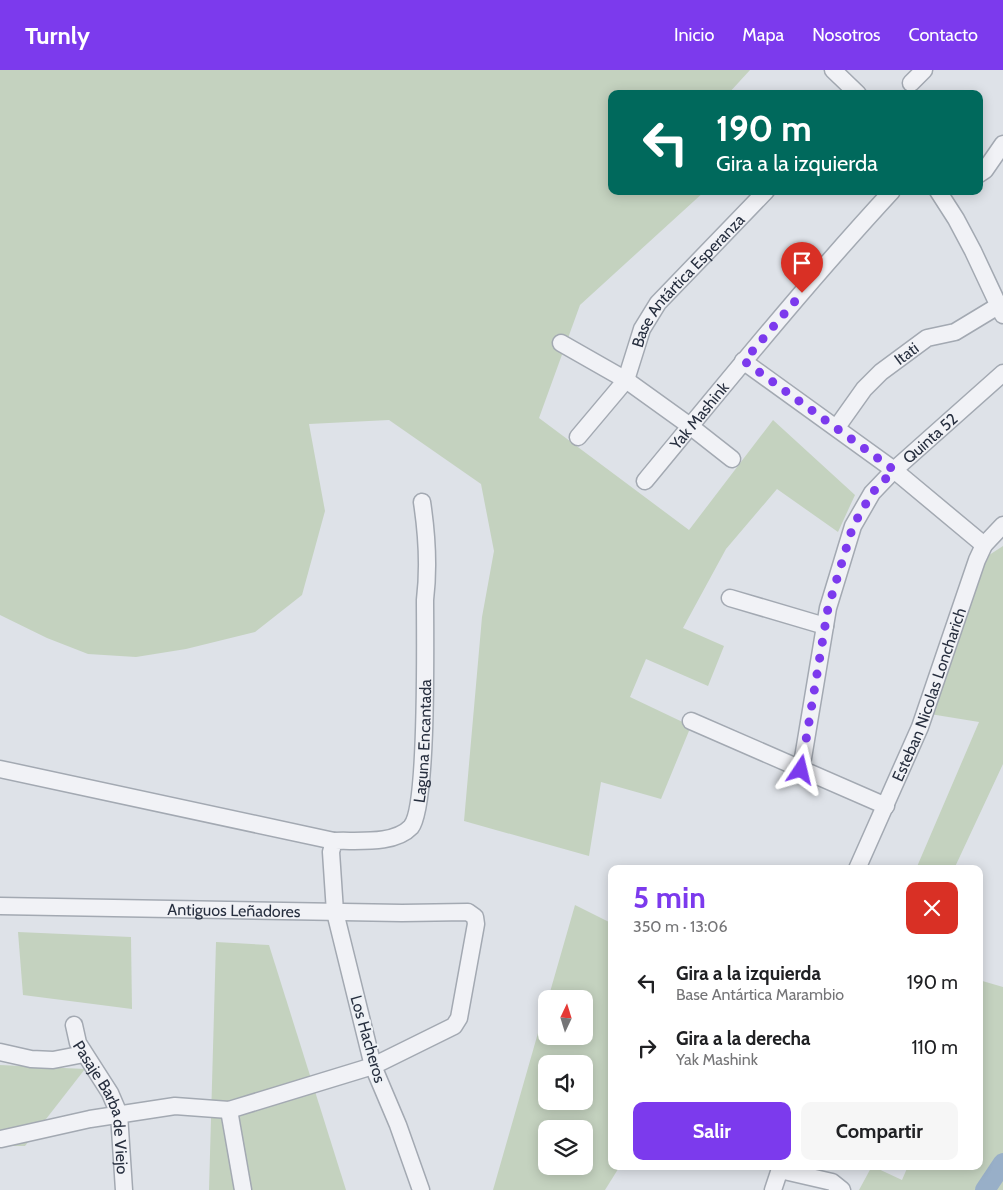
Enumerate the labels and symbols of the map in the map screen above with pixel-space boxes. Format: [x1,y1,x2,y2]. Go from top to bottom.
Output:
street label: Base Antártica Esperanza [627,210,748,350]
pin [781,242,823,293]
street label: Itati [890,338,922,369]
street label: Yak Mashink [665,377,733,454]
street label: Quinta 52 [899,409,961,467]
street label: Esteban Nicolas Loncharich [888,605,970,784]
street label: Laguna Encantada [409,679,435,804]
position arrow [774,743,826,795]
street label: Antiguos Leñadores [167,899,301,921]
north arrow [538,990,592,1045]
street label: Los Hacheros [346,993,390,1085]
street label: Pasaje Barba de Viejo [69,1037,132,1175]

